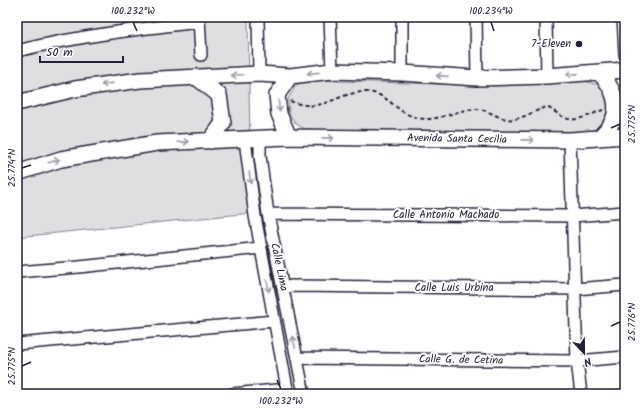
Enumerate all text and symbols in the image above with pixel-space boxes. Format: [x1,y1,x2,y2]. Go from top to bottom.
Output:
text: 100.232°W [111,3,155,19]
text: 100.234°W [469,3,513,19]
place label: 7-Eleven [531,35,571,53]
scale bar [40,38,123,64]
marker: 7-Eleven [574,39,584,49]
text: 50 m [46,43,73,62]
one-way arrow [307,70,320,77]
one-way arrow [231,71,244,79]
one-way arrow [566,71,579,78]
one-way arrow [436,72,449,79]
one-way arrow [101,80,114,88]
one-way arrow [275,99,282,112]
text: 25.775°N [624,105,640,143]
street label: Avenida Santa Cecilia [407,129,507,149]
one-way arrow [321,134,334,141]
one-way arrow [521,136,534,144]
one-way arrow [176,139,189,146]
text: 25.774°N [4,149,20,187]
one-way arrow [48,157,61,164]
one-way arrow [246,171,254,184]
street label: Calle Antonio Machado [393,206,499,224]
street label: Calle Lima [265,241,293,293]
street label: Calle Luis Urbina [414,279,494,297]
one-way arrow [264,280,272,293]
text: 25.776°N [624,303,640,341]
north arrow [564,333,604,373]
one-way arrow [289,336,297,349]
text: 25.775°N [4,347,20,385]
street label: Calle G. de Cetina [419,350,503,370]
text: N [581,352,594,371]
text: 100.232°W [259,393,303,409]

